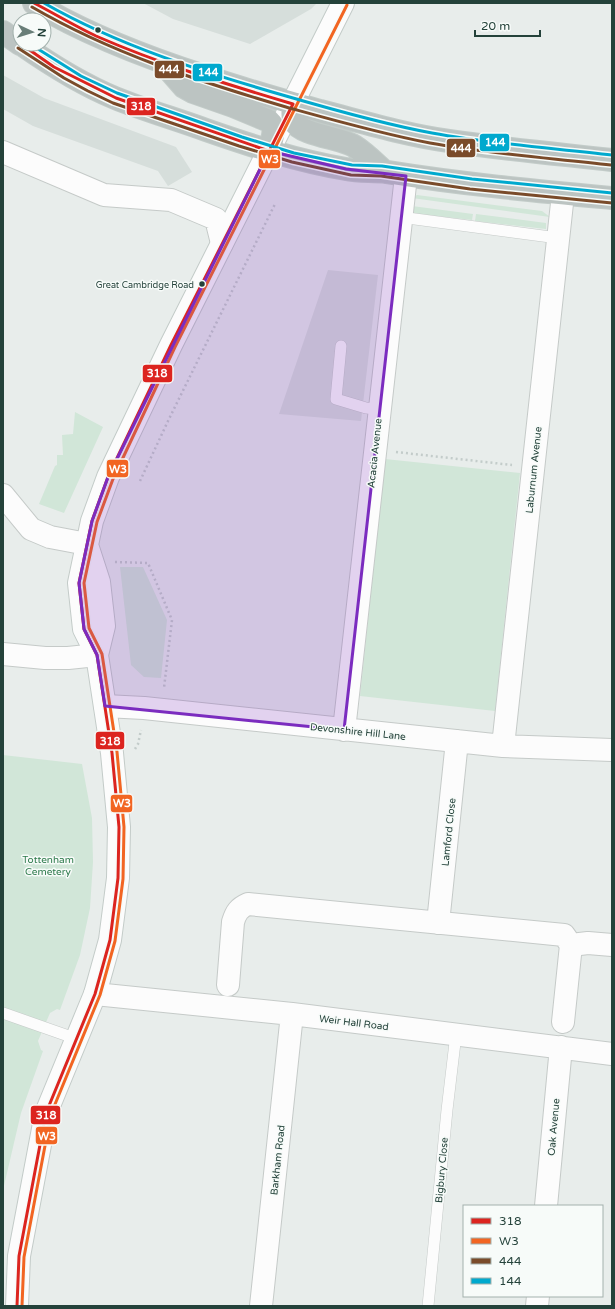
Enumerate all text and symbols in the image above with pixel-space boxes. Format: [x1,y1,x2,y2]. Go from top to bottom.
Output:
north arrow [12,12,52,52]
scale bar [475,12,540,38]
text: 20 m [481,19,510,33]
unlabelled marker [93,25,103,35]
text: N [35,28,48,38]
line badge: 444 [154,60,185,79]
text: 444 [159,63,179,76]
line badge: 144 [192,63,223,82]
text: 144 [198,66,218,79]
line badge: 318 [126,97,156,116]
text: 318 [131,100,151,113]
line badge: 144 [479,133,510,152]
text: 144 [485,136,505,149]
line badge: 444 [446,138,476,158]
text: 444 [451,142,471,155]
line badge: W3 [258,149,281,169]
text: W3 [261,153,279,166]
marker: Great Cambridge Road [197,279,207,289]
place label: Great Cambridge Road [96,280,194,291]
line badge: 318 [142,364,173,383]
text: 318 [147,367,167,380]
street label: Acacia Avenue [365,417,385,489]
street label: Laburnum Avenue [523,426,545,514]
line badge: W3 [106,459,129,478]
text: W3 [109,463,127,476]
street label: Devonshire Hill Lane [309,721,407,743]
line badge: 318 [95,731,125,750]
text: 318 [100,735,120,748]
line badge: W3 [110,794,133,813]
text: W3 [113,797,131,810]
street label: Lamford Close [439,797,459,867]
park label: Tottenham Cemetery [22,854,74,878]
street label: Weir Hall Road [318,1013,389,1033]
street label: Oak Avenue [546,1098,563,1156]
line badge: 318 [30,1105,61,1125]
text: 318 [36,1109,56,1122]
street label: Barkham Road [268,1124,288,1196]
line badge: W3 [35,1126,58,1145]
text: W3 [38,1130,56,1143]
street label: Bigbury Close [433,1136,451,1203]
legend [463,1205,603,1297]
text: 318 [499,1214,522,1228]
text: W3 [499,1234,519,1248]
text: 444 [499,1254,522,1268]
text: 144 [499,1274,522,1288]

